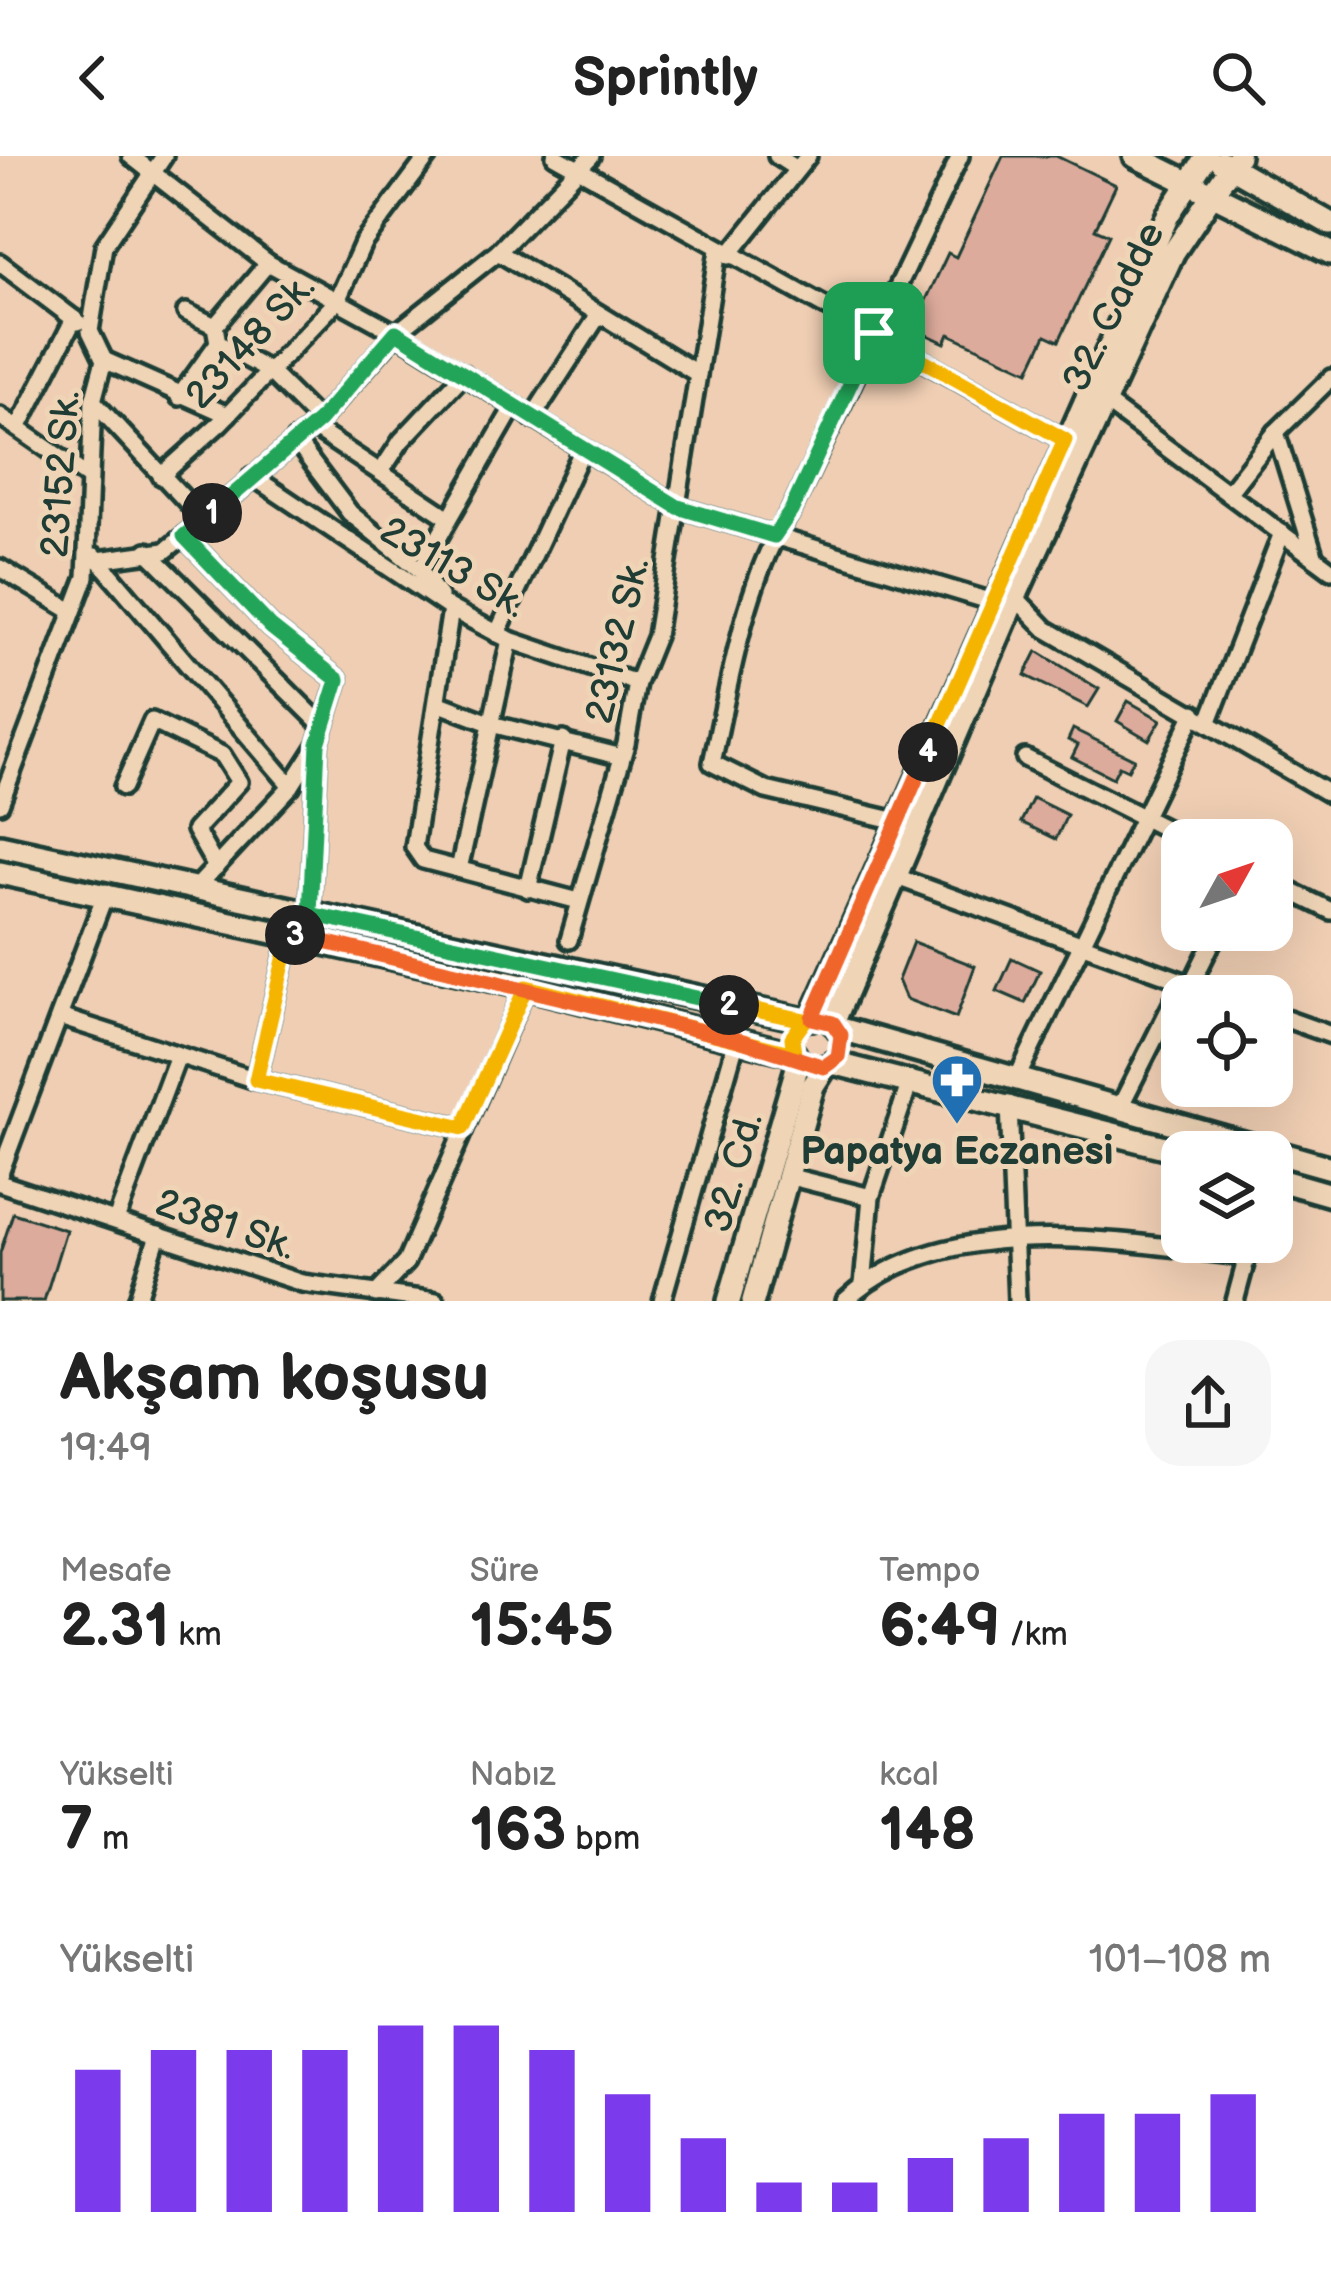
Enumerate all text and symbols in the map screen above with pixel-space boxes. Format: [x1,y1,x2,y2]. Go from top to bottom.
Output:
icon: back [60,45,126,111]
icon: search [1205,45,1271,111]
text: Sprintly [573,46,758,111]
street label: 32. Cadde [1053,215,1175,400]
street label: 23148 Sk. [176,264,326,419]
pin [823,282,925,384]
icon: arrive [841,300,907,366]
street label: 23152 Sk. [32,389,91,559]
pin: 1 [182,483,242,543]
text: 1 [205,493,219,533]
street label: 23113 Sk. [371,508,534,629]
street label: 23132 Sk. [577,553,660,728]
pin: 4 [898,722,958,782]
text: 4 [918,732,938,772]
north arrow [1161,819,1293,951]
map controls [1161,819,1293,1263]
pin: 3 [265,905,325,965]
text: 3 [285,915,305,955]
pin: 2 [699,975,759,1035]
button: locate [1161,975,1293,1107]
text: 2 [719,985,739,1025]
pharmacy icon: Papatya Eczanesi [929,1052,985,1126]
street label: 32. Cd. [695,1107,774,1238]
place label: Papatya Eczanesi [801,1129,1113,1176]
button: layers [1161,1131,1293,1263]
street label: 2381 Sk. [149,1180,301,1271]
text: Akşam koşusu [60,1340,489,1419]
button: share [1145,1340,1271,1466]
text: 19:49 [60,1425,152,1472]
text: Mesafe [60,1551,172,1591]
text: Süre [470,1551,539,1591]
text: Tempo [879,1551,980,1591]
text: 2.31 [60,1591,169,1663]
text: 15:45 [470,1591,614,1663]
text: 6:49 [879,1591,1001,1663]
text: km [169,1615,222,1655]
text: /km [1001,1615,1068,1655]
text: Yükselti [60,1755,174,1795]
text: Nabız [470,1755,555,1795]
text: kcal [879,1755,939,1795]
text: 7 [60,1795,93,1867]
text: 163 [470,1795,566,1867]
text: 148 [879,1795,976,1867]
text: m [93,1819,129,1859]
text: bpm [566,1819,640,1859]
text: Yükselti [60,1937,194,1984]
text: 101–108 m [1089,1937,1271,1984]

